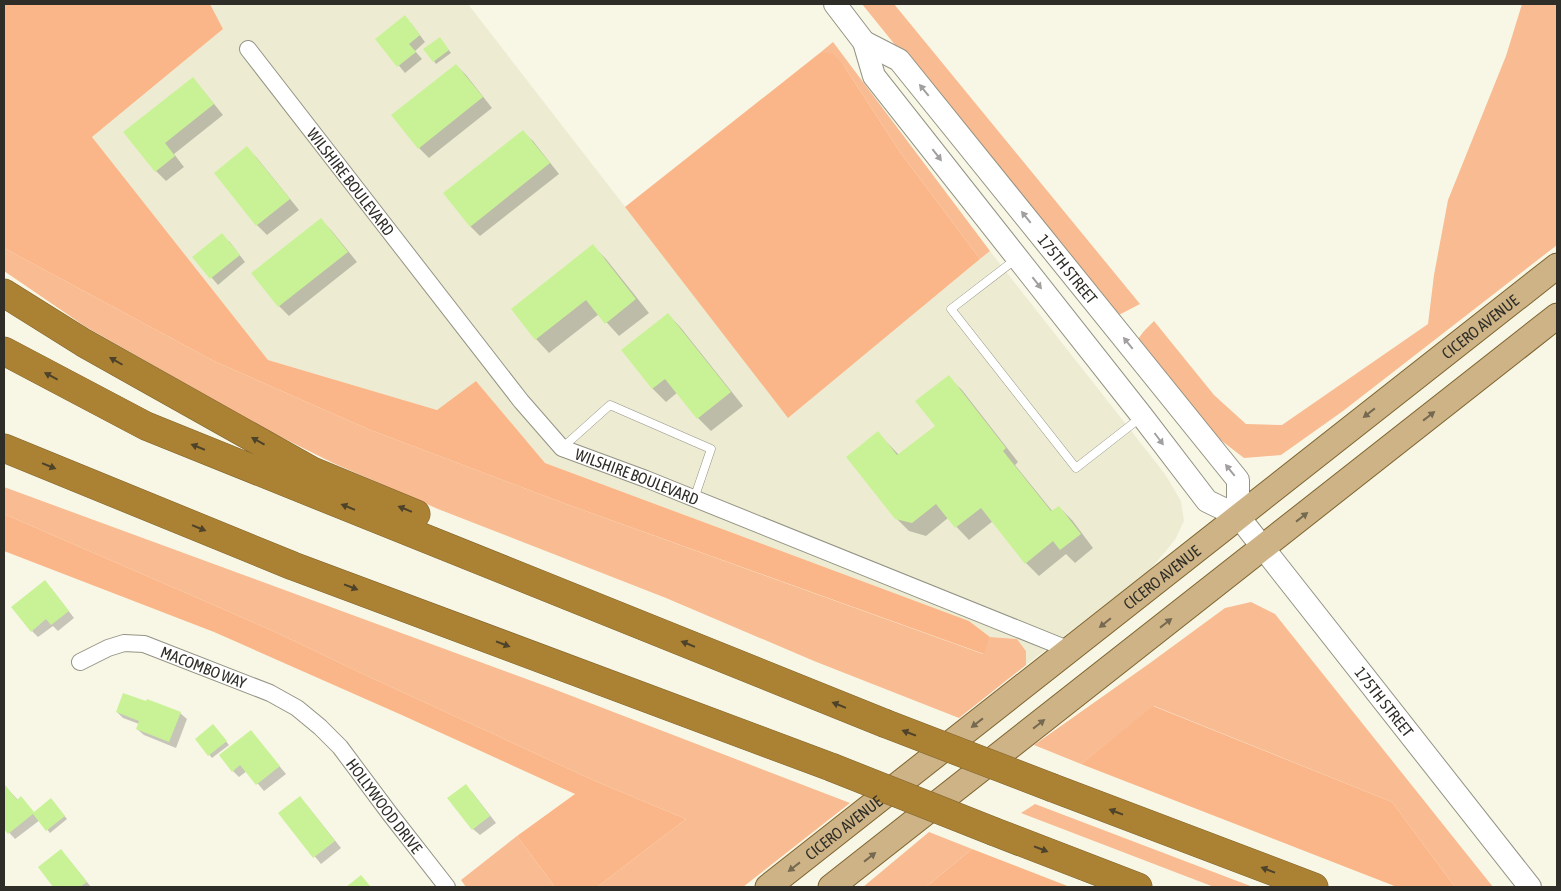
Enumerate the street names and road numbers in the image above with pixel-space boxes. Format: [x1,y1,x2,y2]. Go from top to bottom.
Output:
street label: WILSHIRE BOULEVARD [304,125,398,239]
street label: 175TH STREET [1034,231,1101,307]
street label: CICERO AVENUE [1438,291,1522,362]
street label: WILSHIRE BOULEVARD [573,445,701,508]
street label: CICERO AVENUE [1120,541,1204,613]
street label: MACOMBO WAY [158,642,250,692]
street label: 175TH STREET [1351,663,1417,740]
street label: HOLLYWOOD DRIVE [343,755,426,857]
street label: CICERO AVENUE [801,792,886,863]

